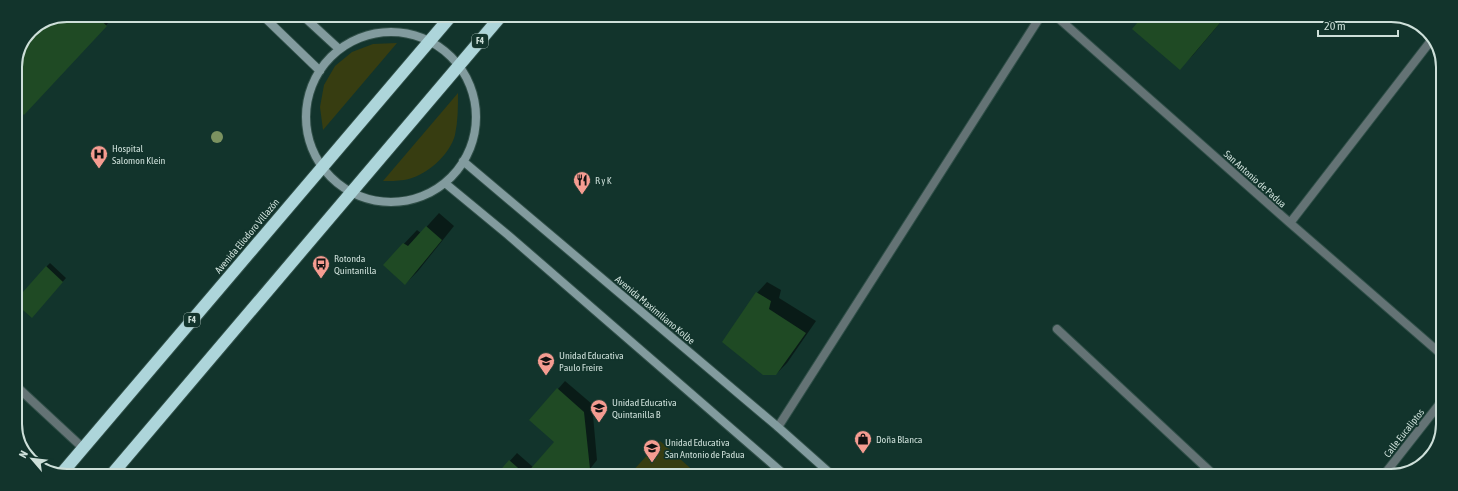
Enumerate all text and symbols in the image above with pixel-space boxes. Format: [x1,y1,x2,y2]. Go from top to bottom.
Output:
scale bar [1318,12,1398,38]
text: 20 m [1324,19,1346,33]
road number: F4 [472,34,488,48]
place label: Hospital Salomon Klein [112,143,166,166]
hospital icon: Hospital Salomon Klein [89,144,109,169]
street label: San Antonio de Padua [1222,148,1289,210]
restaurant icon: R y K [572,170,592,195]
place label: R y K [595,175,612,186]
street label: Avenida Eliodoro Villazón [213,196,281,276]
place label: Rotonda Quintanilla [334,253,377,276]
bus stop icon: Rotonda Quintanilla [311,254,331,279]
street label: Avenida Maximiliano Kolbe [613,274,697,347]
road number: F4 [184,313,200,327]
place label: Unidad Educativa Paulo Freire [559,350,624,373]
school or university icon: Unidad Educativa Paulo Freire [536,351,556,376]
place label: Unidad Educativa Quintanilla B [612,397,677,420]
school or university icon: Unidad Educativa Quintanilla B [589,398,609,423]
street label: Calle Eucaliptos [1382,406,1427,459]
shop icon: Doña Blanca [853,429,873,454]
place label: Doña Blanca [876,434,923,445]
place label: Unidad Educativa San Antonio de Padua [665,437,745,460]
school or university icon: Unidad Educativa San Antonio de Padua [642,438,662,463]
north arrow [12,439,52,479]
text: N [16,449,30,460]

